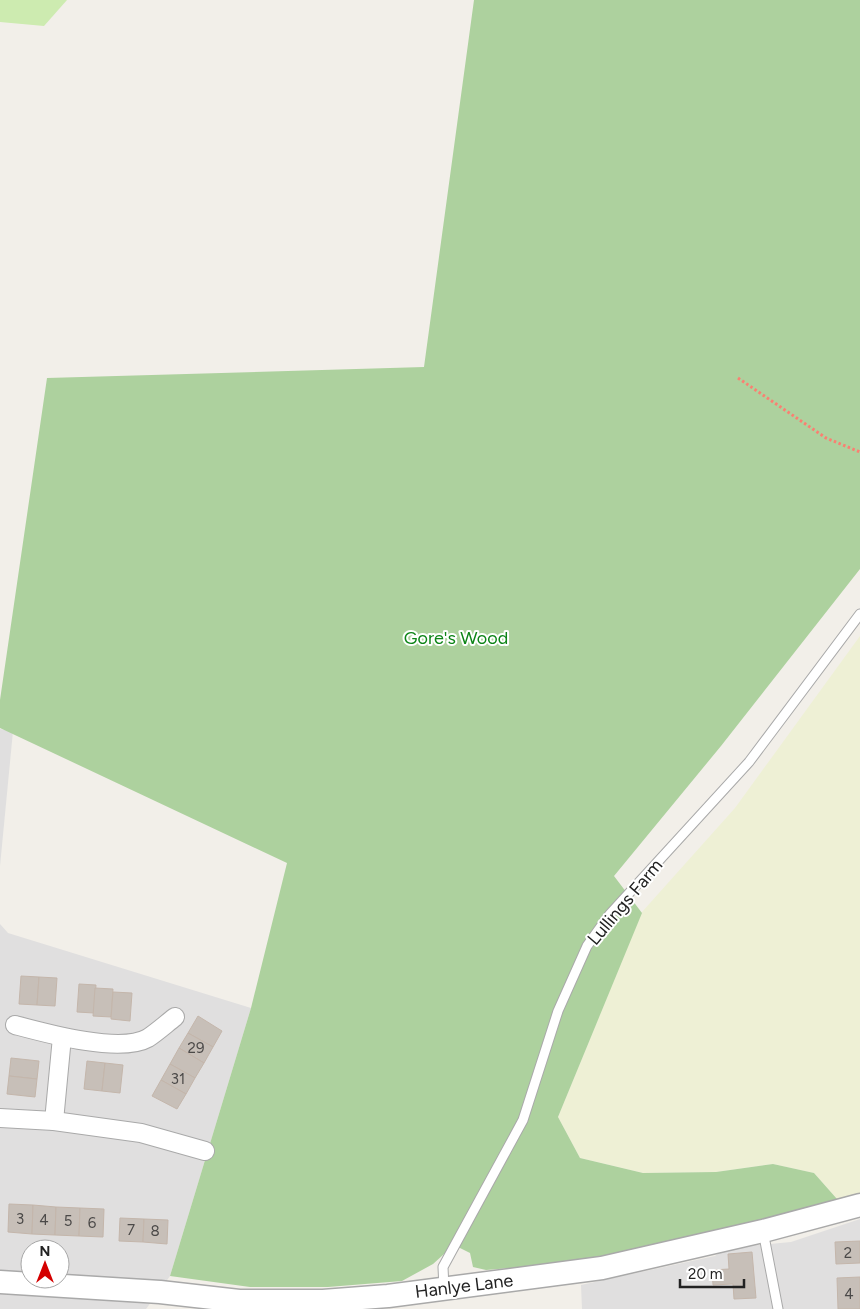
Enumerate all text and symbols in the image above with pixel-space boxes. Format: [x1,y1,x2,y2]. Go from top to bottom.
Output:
park label: Gore's Wood [404,627,508,649]
street label: Lullings Farm [583,855,667,949]
house number: 29 [188,1039,204,1057]
house number: 31 [171,1070,185,1088]
house number: 3 [16,1210,24,1228]
house number: 4 [39,1211,49,1229]
house number: 5 [64,1212,72,1230]
house number: 6 [88,1214,97,1232]
house number: 7 [127,1221,135,1239]
house number: 8 [150,1222,160,1240]
north arrow [20,1239,70,1289]
text: N [40,1243,50,1260]
house number: 2 [844,1244,852,1262]
scale bar [680,1256,744,1288]
text: 20 m [688,1265,722,1283]
street label: Hanlye Lane [414,1269,514,1303]
house number: 4 [844,1285,854,1303]

